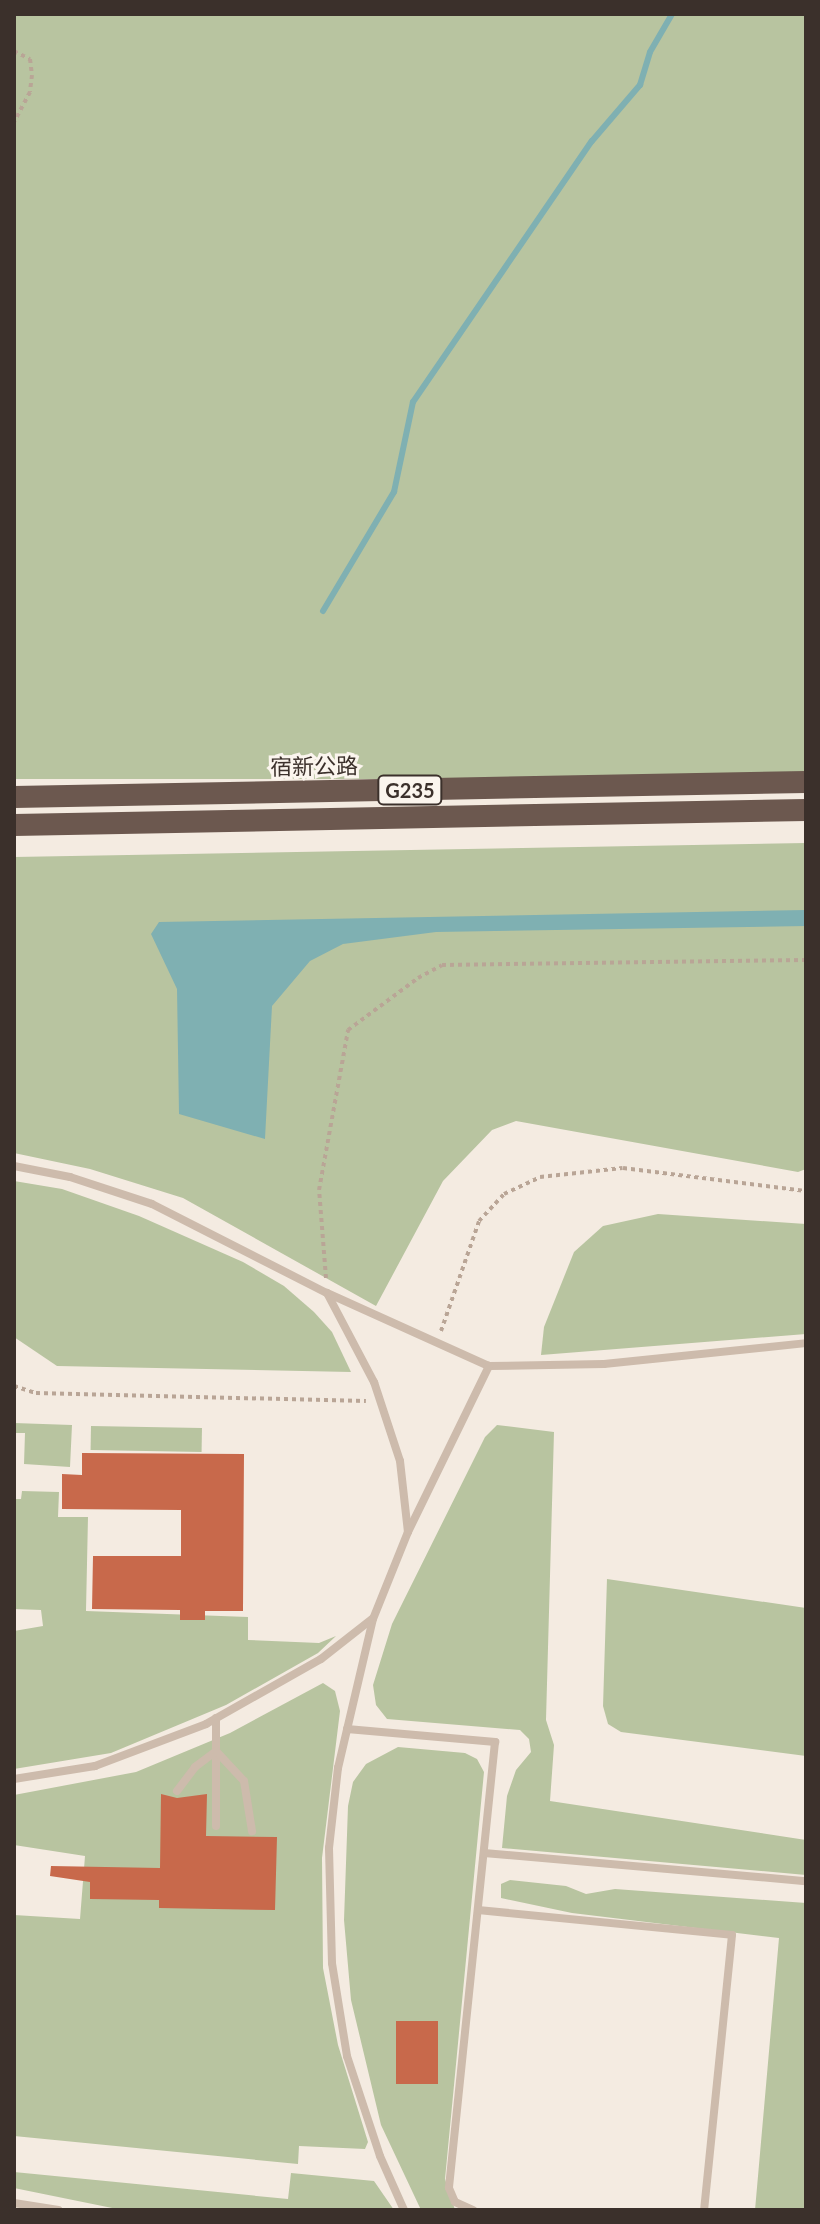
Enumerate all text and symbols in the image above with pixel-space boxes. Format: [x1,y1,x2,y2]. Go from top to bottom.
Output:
street label: 宿新公路 [270,752,358,780]
road number: G235 [376,774,444,806]

